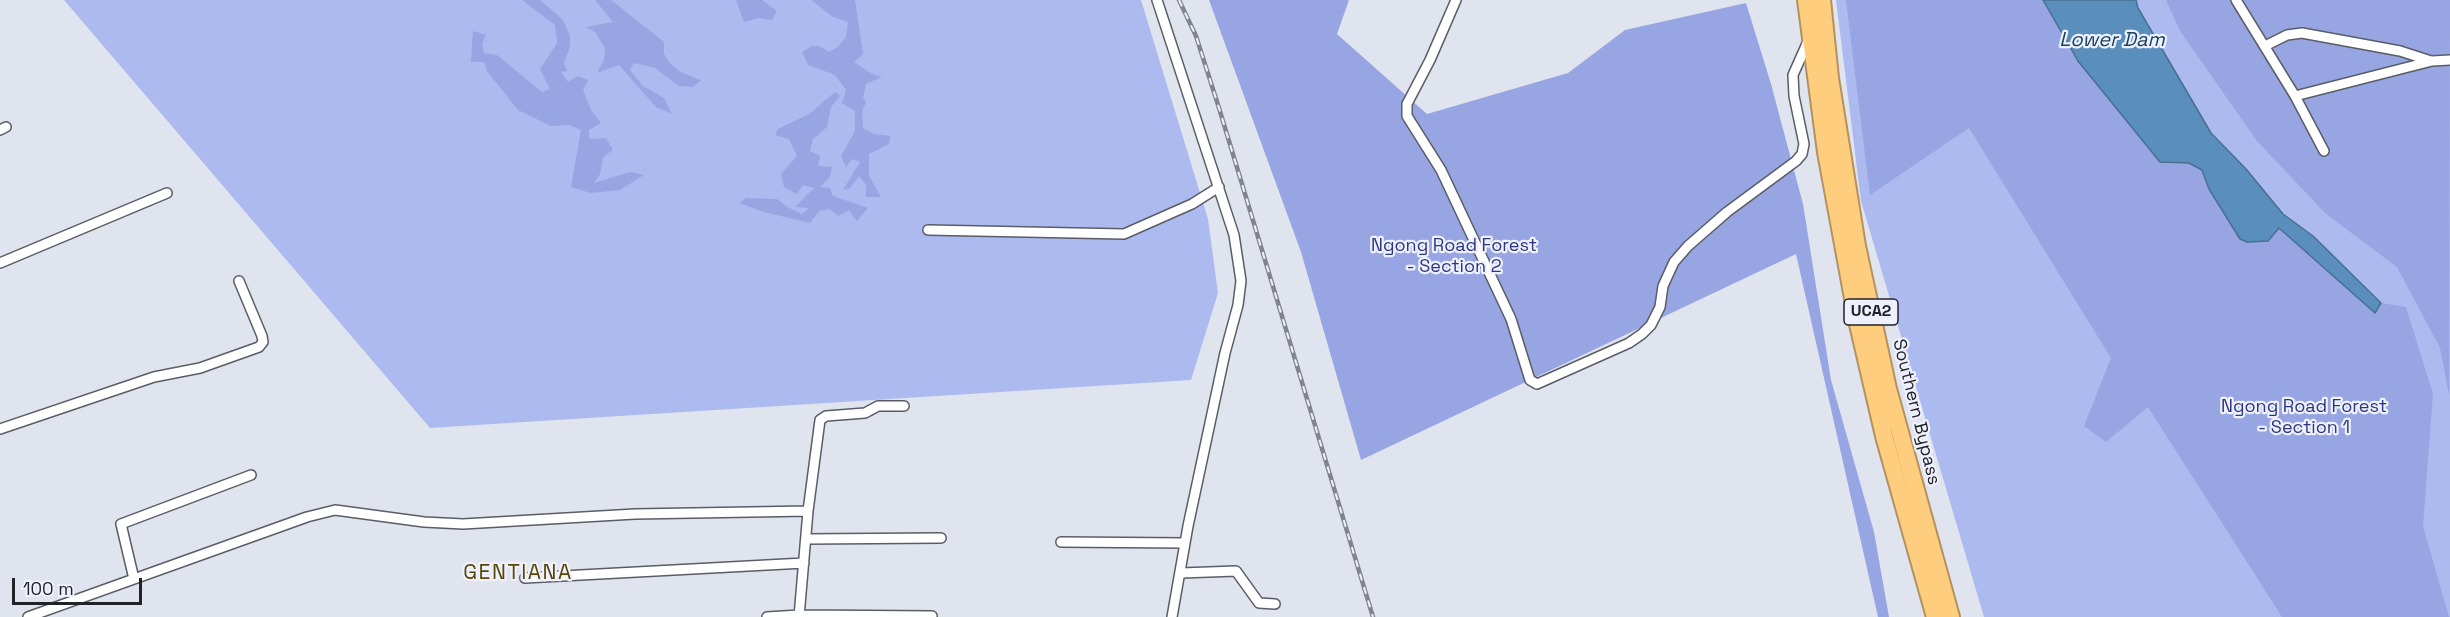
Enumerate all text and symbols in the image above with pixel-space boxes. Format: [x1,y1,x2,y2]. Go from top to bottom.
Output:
water label: Lower Dam [2059,29,2165,53]
park label: Ngong Road Forest - Section 2 [1371,235,1537,278]
road number: UCA2 [1844,299,1898,325]
street label: Southern Bypass [1887,337,1945,487]
park label: Ngong Road Forest - Section 1 [2221,396,2387,438]
district label: GENTIANA [463,560,573,586]
scale bar [15,566,146,604]
text: 100 m [23,577,74,600]

